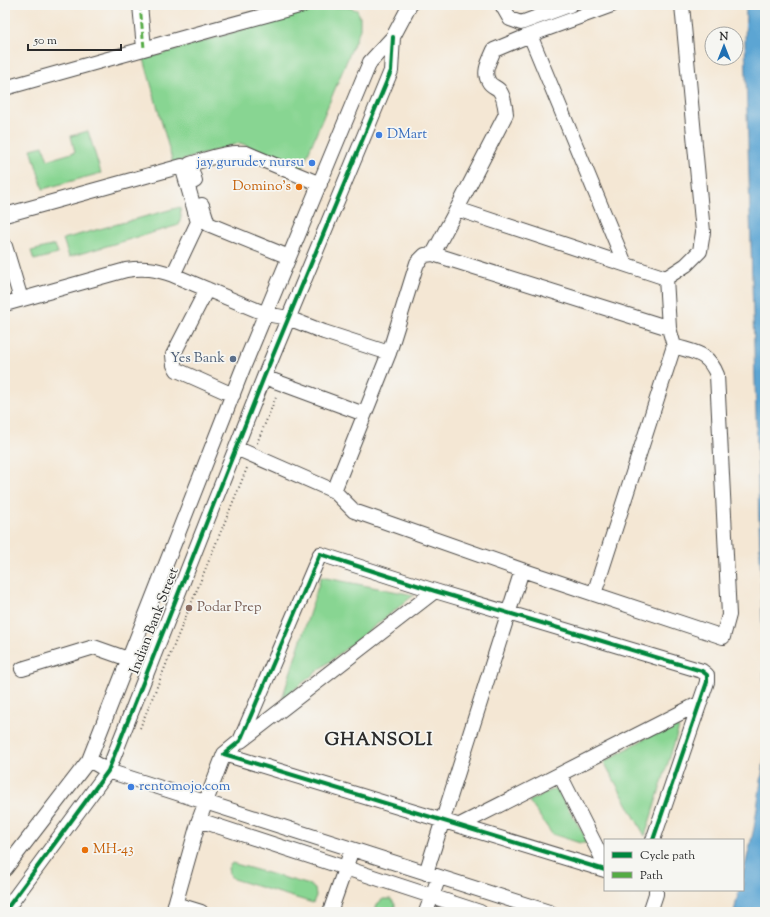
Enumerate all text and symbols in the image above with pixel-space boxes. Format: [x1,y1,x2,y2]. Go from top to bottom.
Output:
scale bar [28,26,121,52]
north arrow [704,26,744,66]
text: N [719,29,729,45]
text: 50 m [33,32,57,50]
place label: DMart [387,125,427,145]
marker: DMart [374,130,384,140]
place label: jay gurudev nursu [196,153,304,173]
marker: jay gurudev nursu [307,158,317,168]
place label: Domino's [233,177,291,197]
marker: Domino's [294,182,304,192]
place label: Yes Bank [170,349,225,369]
marker: Yes Bank [228,354,238,364]
street label: Indian Bank Street [125,565,185,677]
place label: Podar Prep [197,598,262,618]
marker: Podar Prep [184,603,194,613]
district label: GHANSOLI [325,728,433,754]
place label: rentomojo.com [139,777,231,797]
marker: rentomojo.com [126,782,136,792]
legend [604,839,744,891]
place label: MH-43 [93,840,134,860]
marker: MH-43 [80,845,90,855]
text: Cycle path [640,847,695,865]
text: Path [640,867,663,885]

